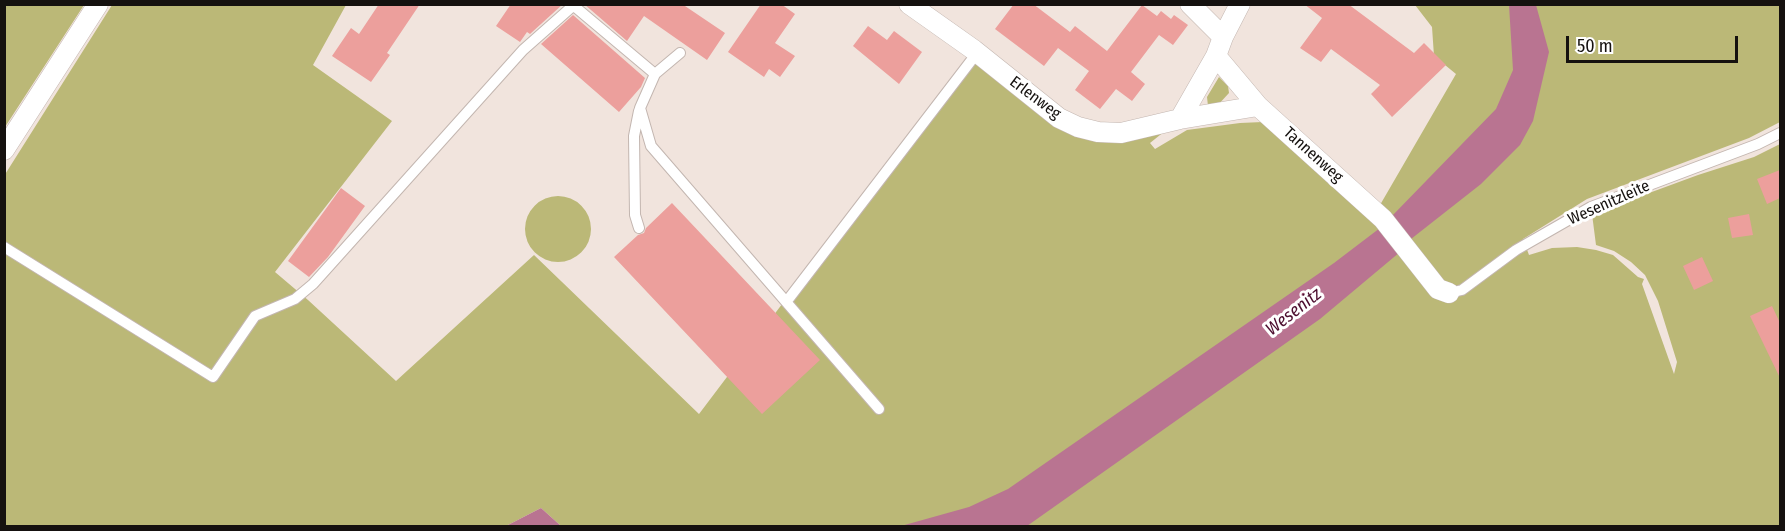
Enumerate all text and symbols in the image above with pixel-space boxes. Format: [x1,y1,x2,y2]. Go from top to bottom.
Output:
scale bar [1569,24,1742,62]
text: 50 m [1577,35,1613,57]
street label: Erlenweg [1006,72,1064,124]
street label: Tannenweg [1279,123,1347,187]
street label: Wesenitzleite [1565,176,1653,230]
water label: Wesenitz [1262,284,1326,340]

